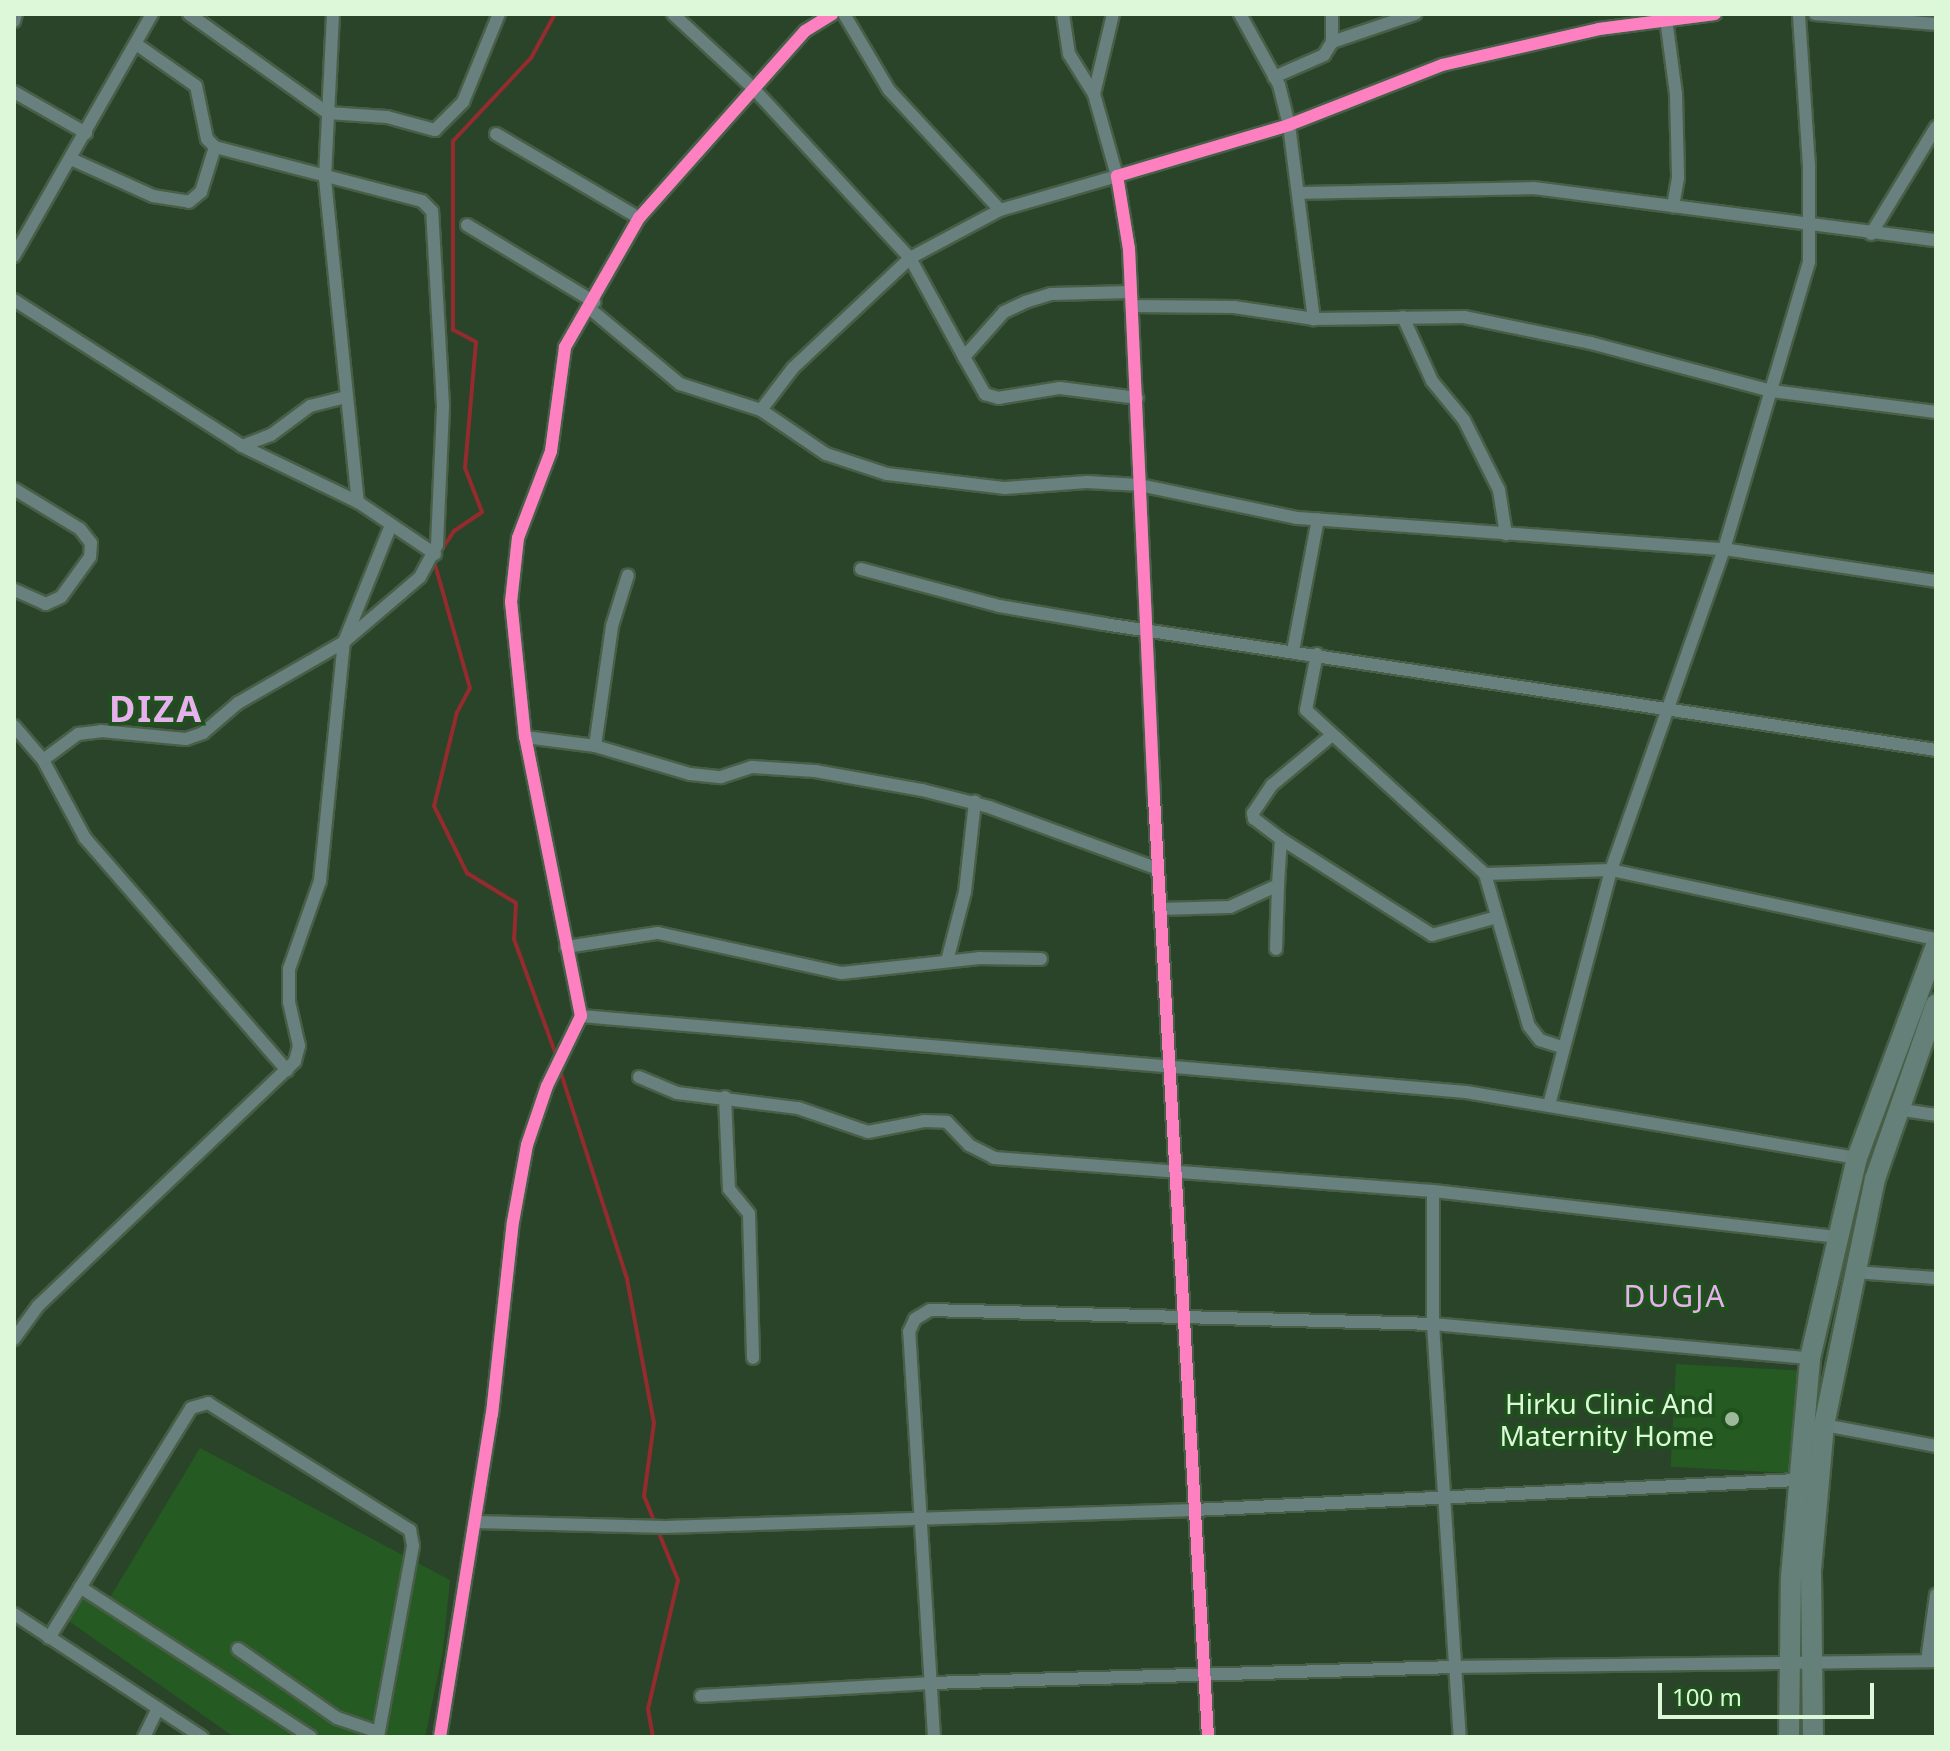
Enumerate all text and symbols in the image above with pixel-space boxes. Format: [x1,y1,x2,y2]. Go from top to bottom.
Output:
district label: DIZA [109,687,203,731]
district label: DUGJA [1623,1278,1727,1314]
place label: Hirku Clinic And Maternity Home [1500,1386,1714,1452]
marker: Hirku Clinic And Maternity Home [1721,1408,1743,1430]
scale bar [1662,1667,1878,1717]
text: 100 m [1672,1680,1742,1713]

